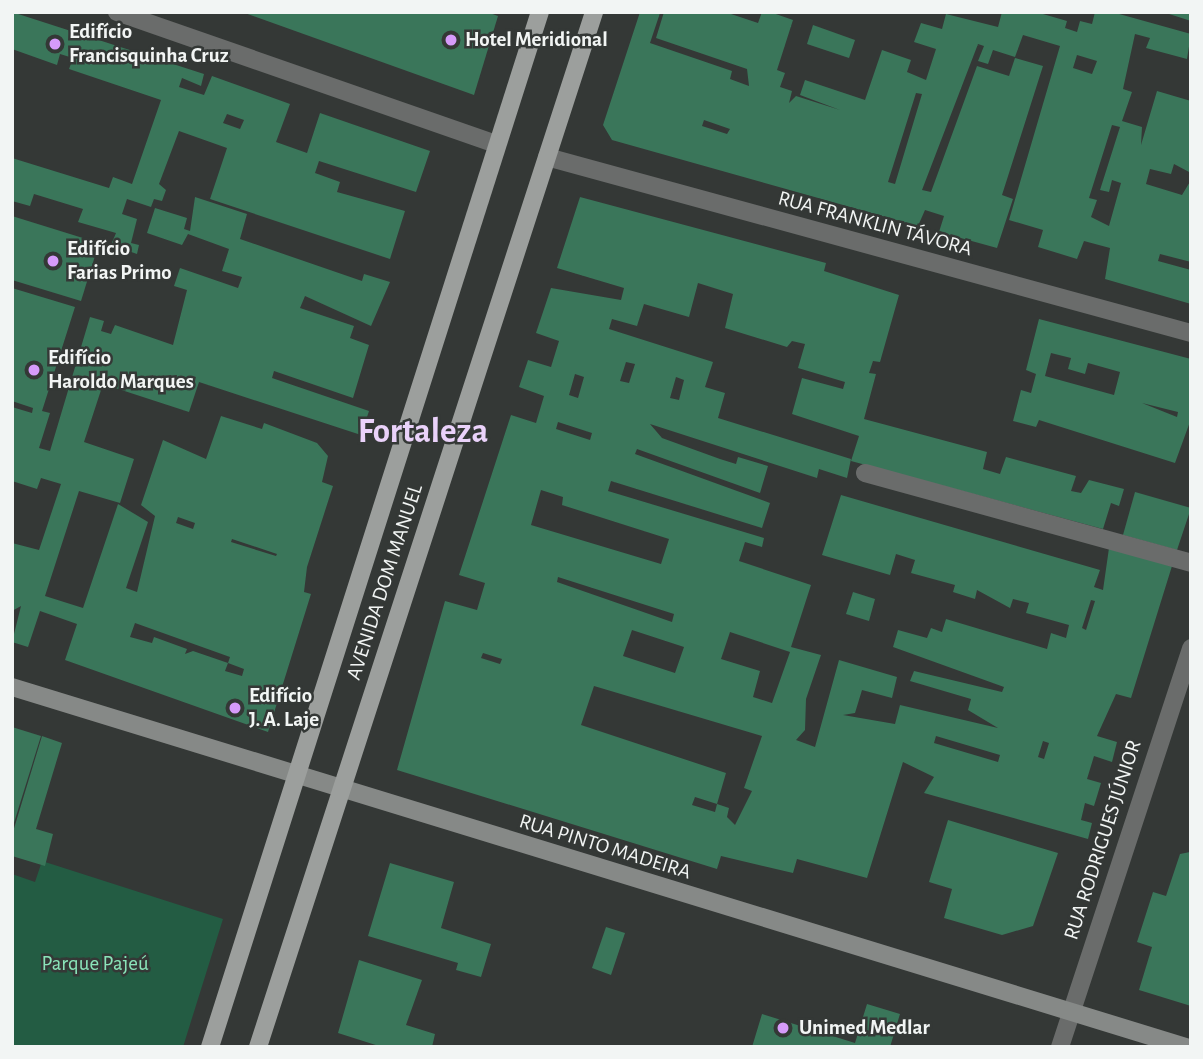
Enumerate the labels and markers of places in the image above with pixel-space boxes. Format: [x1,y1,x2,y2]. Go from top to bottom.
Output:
place label: Edifício Francisquinha Cruz [69,19,229,69]
place label: Hotel Meridional [465,27,608,53]
marker: Hotel Meridional [443,32,459,48]
marker: Edifício Francisquinha Cruz [47,36,63,52]
place label: Edifício Farias Primo [67,236,172,286]
marker: Edifício Farias Primo [45,253,61,269]
place label: Edifício Haroldo Marques [48,345,194,395]
marker: Edifício Haroldo Marques [26,362,42,378]
place label: Edifício J. A. Laje [249,683,319,733]
marker: Edifício J. A. Laje [227,700,243,716]
place label: Unimed Medlar [799,1015,930,1041]
marker: Unimed Medlar [773,1018,793,1038]

